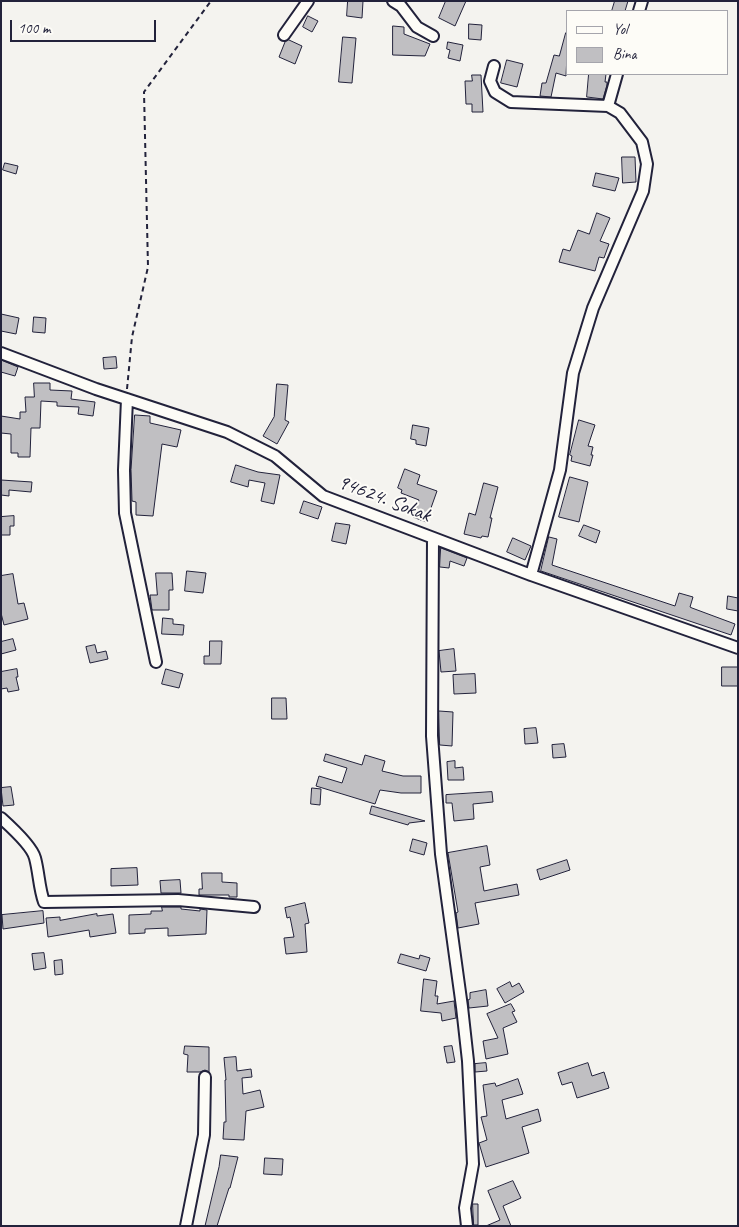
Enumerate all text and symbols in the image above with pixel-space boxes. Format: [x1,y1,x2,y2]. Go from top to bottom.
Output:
scale bar [12,10,159,42]
legend [566,10,729,75]
text: 100 m [18,19,50,38]
text: Yol [613,20,628,39]
text: Bina [613,45,637,64]
street label: 94624. Sokak [334,470,434,528]

